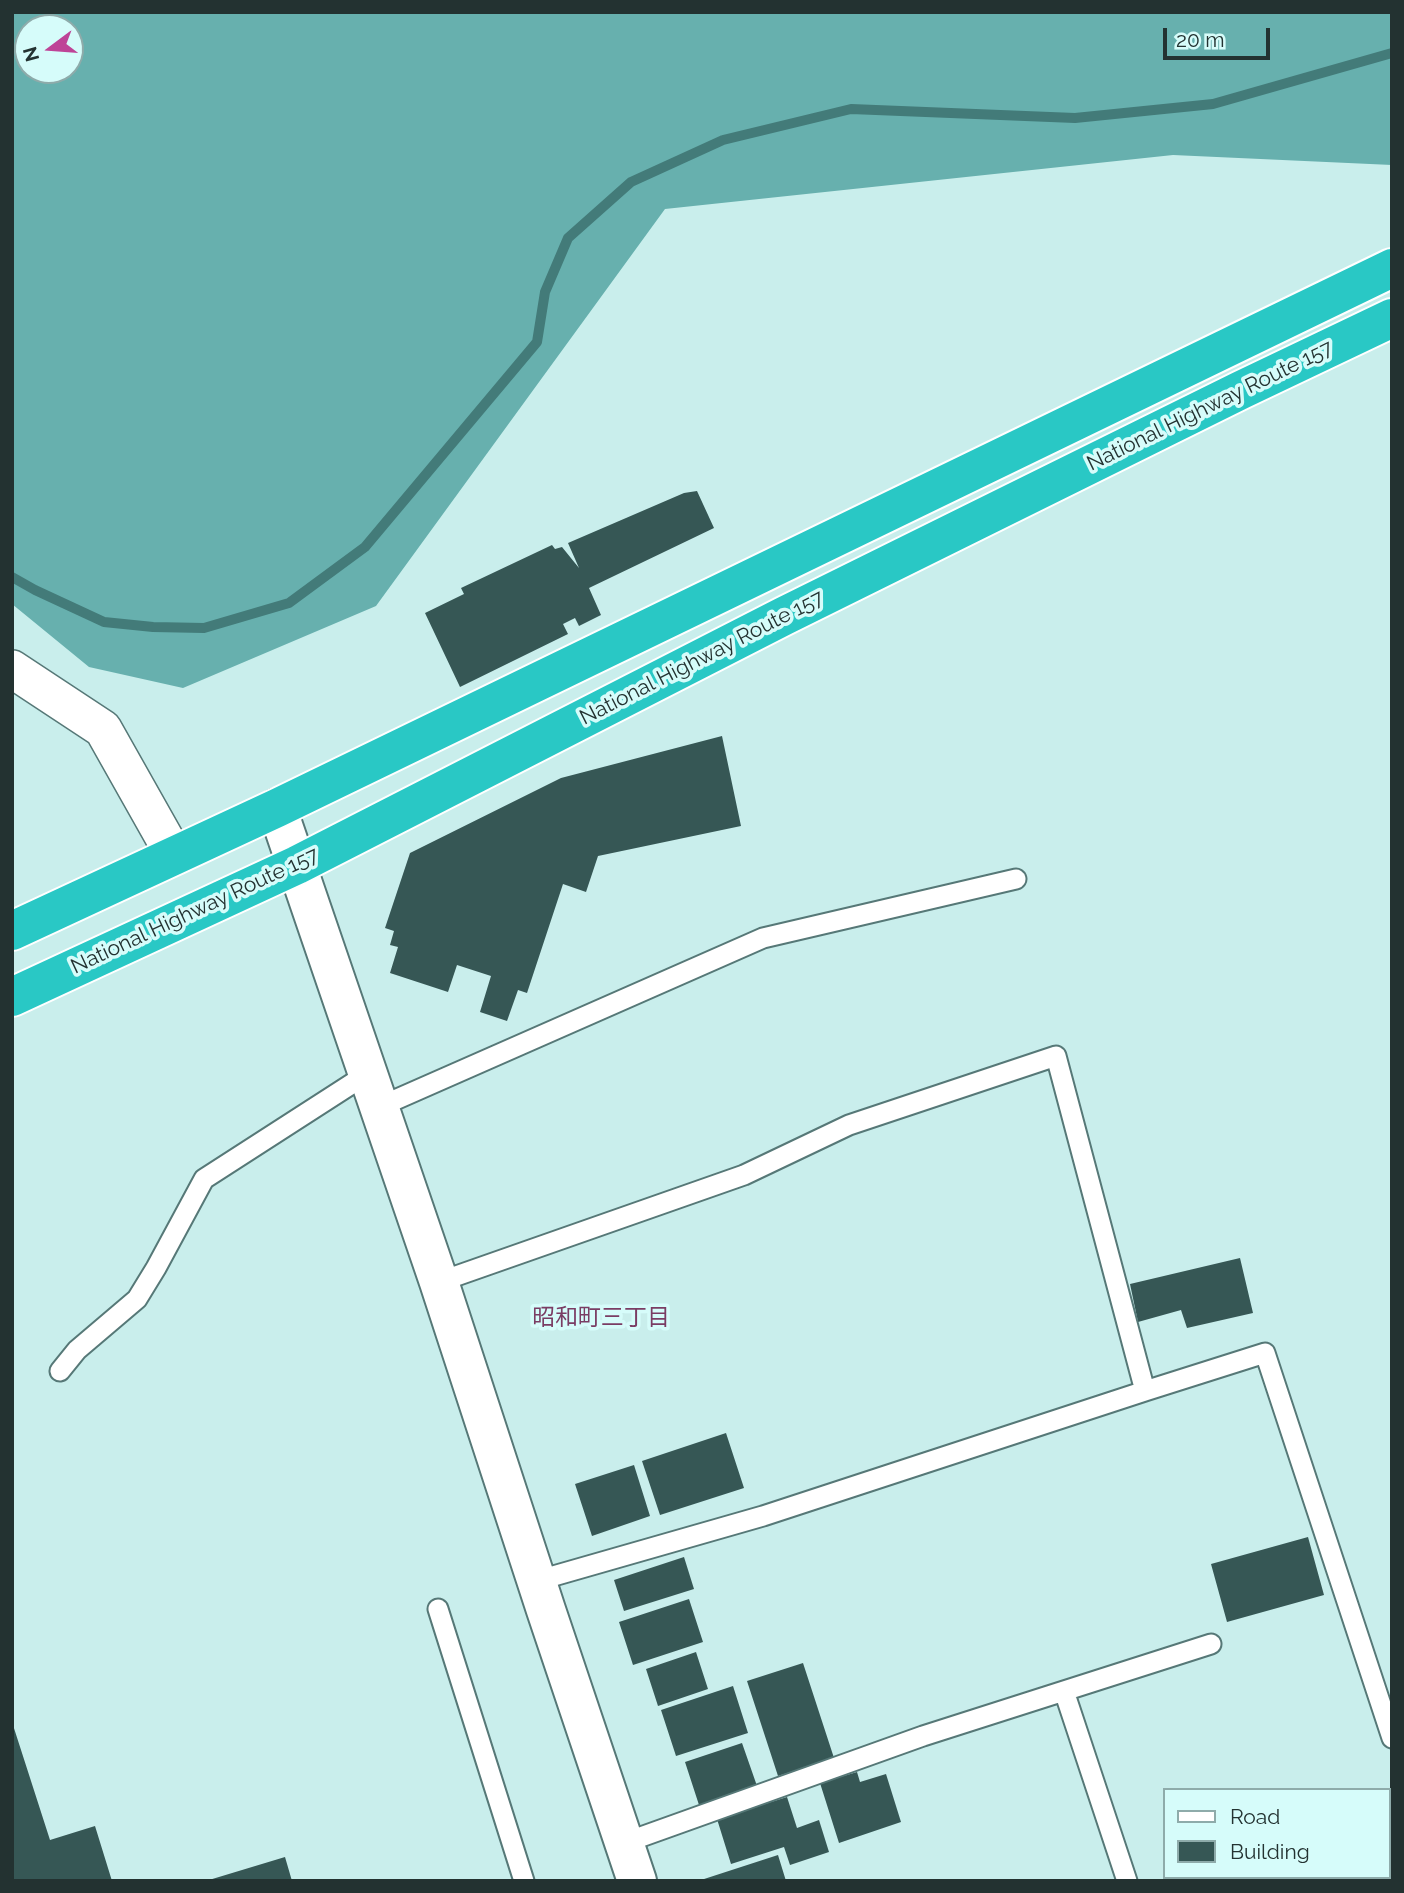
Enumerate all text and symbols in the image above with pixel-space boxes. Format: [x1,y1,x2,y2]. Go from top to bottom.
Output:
north arrow [14,14,84,84]
scale bar [1166,14,1273,58]
text: 20 m [1176,27,1224,52]
text: N [18,44,43,64]
street label: National Highway Route 157 [1083,335,1337,477]
street label: National Highway Route 157 [576,585,828,731]
street label: National Highway Route 157 [67,842,323,980]
district label: 昭和町三丁目 [532,1304,670,1332]
legend [1162,1788,1390,1879]
text: Road [1230,1804,1280,1829]
text: Building [1230,1839,1310,1864]

